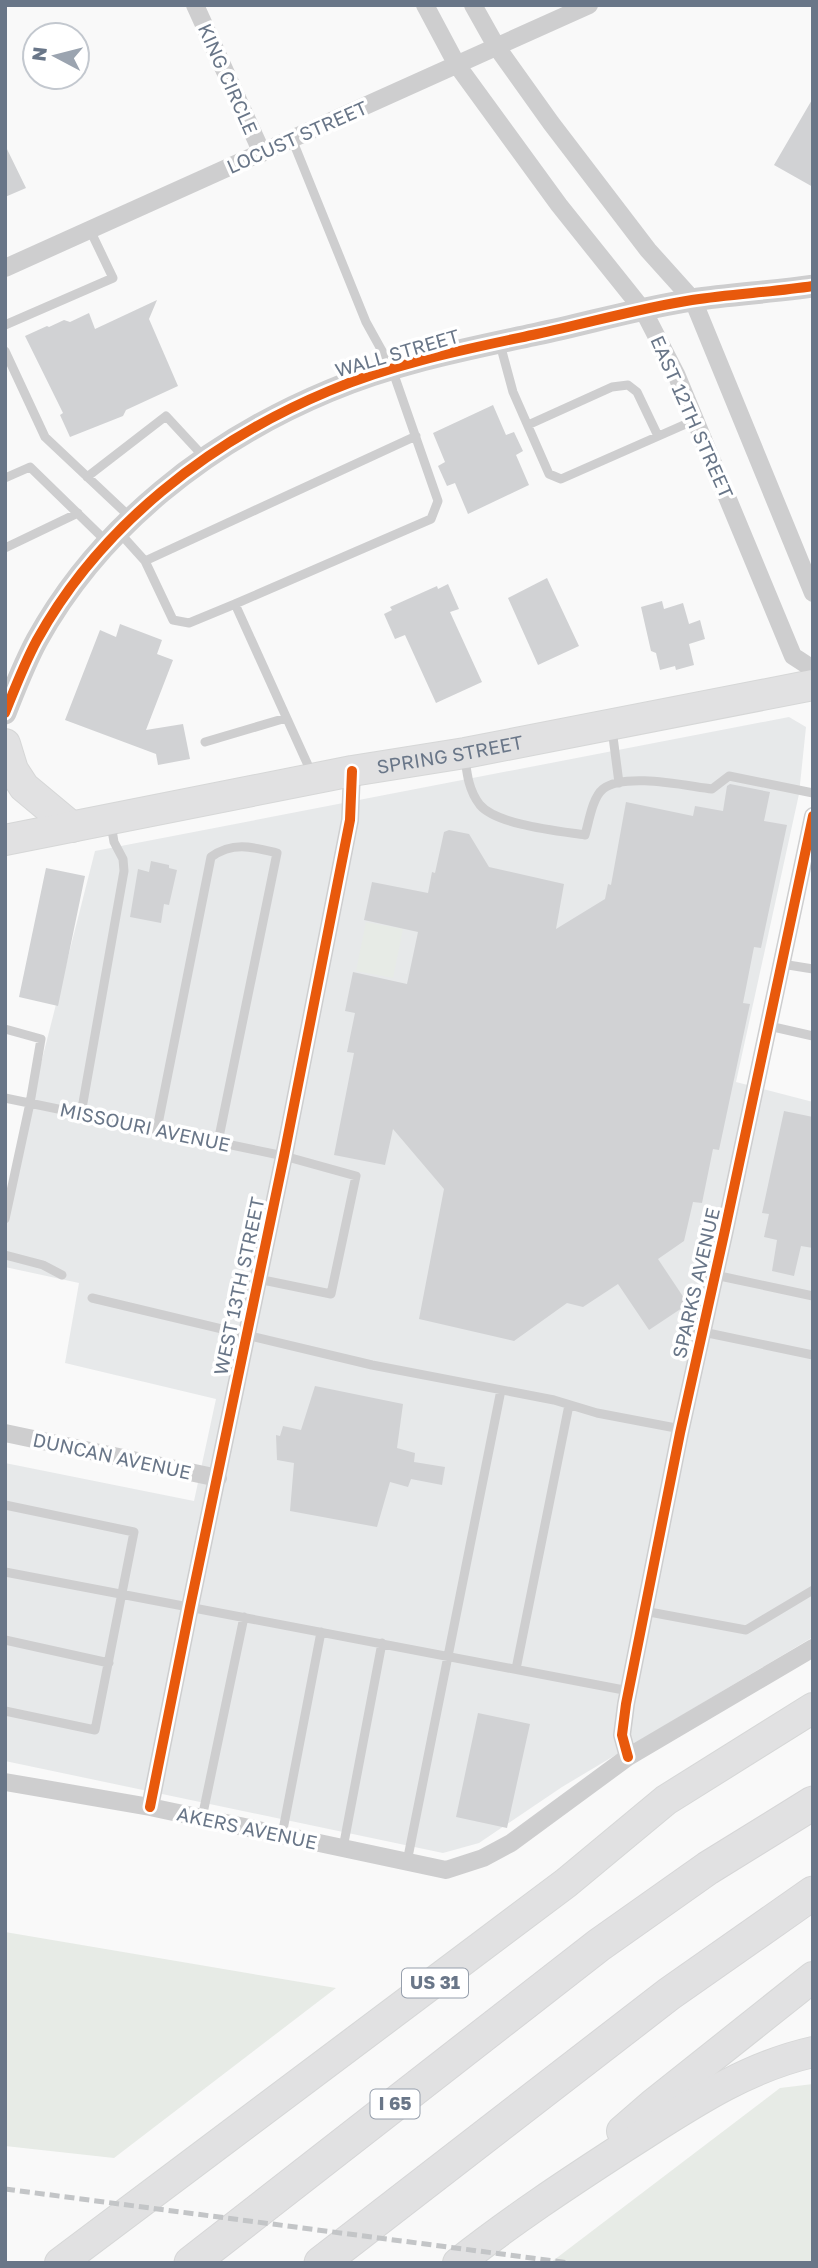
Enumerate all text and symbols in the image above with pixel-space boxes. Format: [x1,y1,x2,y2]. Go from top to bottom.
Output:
street label: KING CIRCLE [194,20,263,138]
north arrow [21,21,91,91]
text: N [26,45,51,62]
street label: LOCUST STREET [223,95,371,178]
street label: WALL STREET [332,324,462,381]
street label: EAST 12TH STREET [646,332,739,502]
street label: SPRING STREET [375,730,525,778]
street label: MISSOURI AVENUE [58,1097,232,1156]
street label: WEST 13TH STREET [208,1195,269,1377]
street label: SPARKS AVENUE [667,1205,724,1360]
street label: DUNCAN AVENUE [31,1427,193,1484]
street label: AKERS AVENUE [175,1801,319,1854]
road number: US 31 [402,1968,468,1997]
road number: I 65 [370,2090,420,2118]

